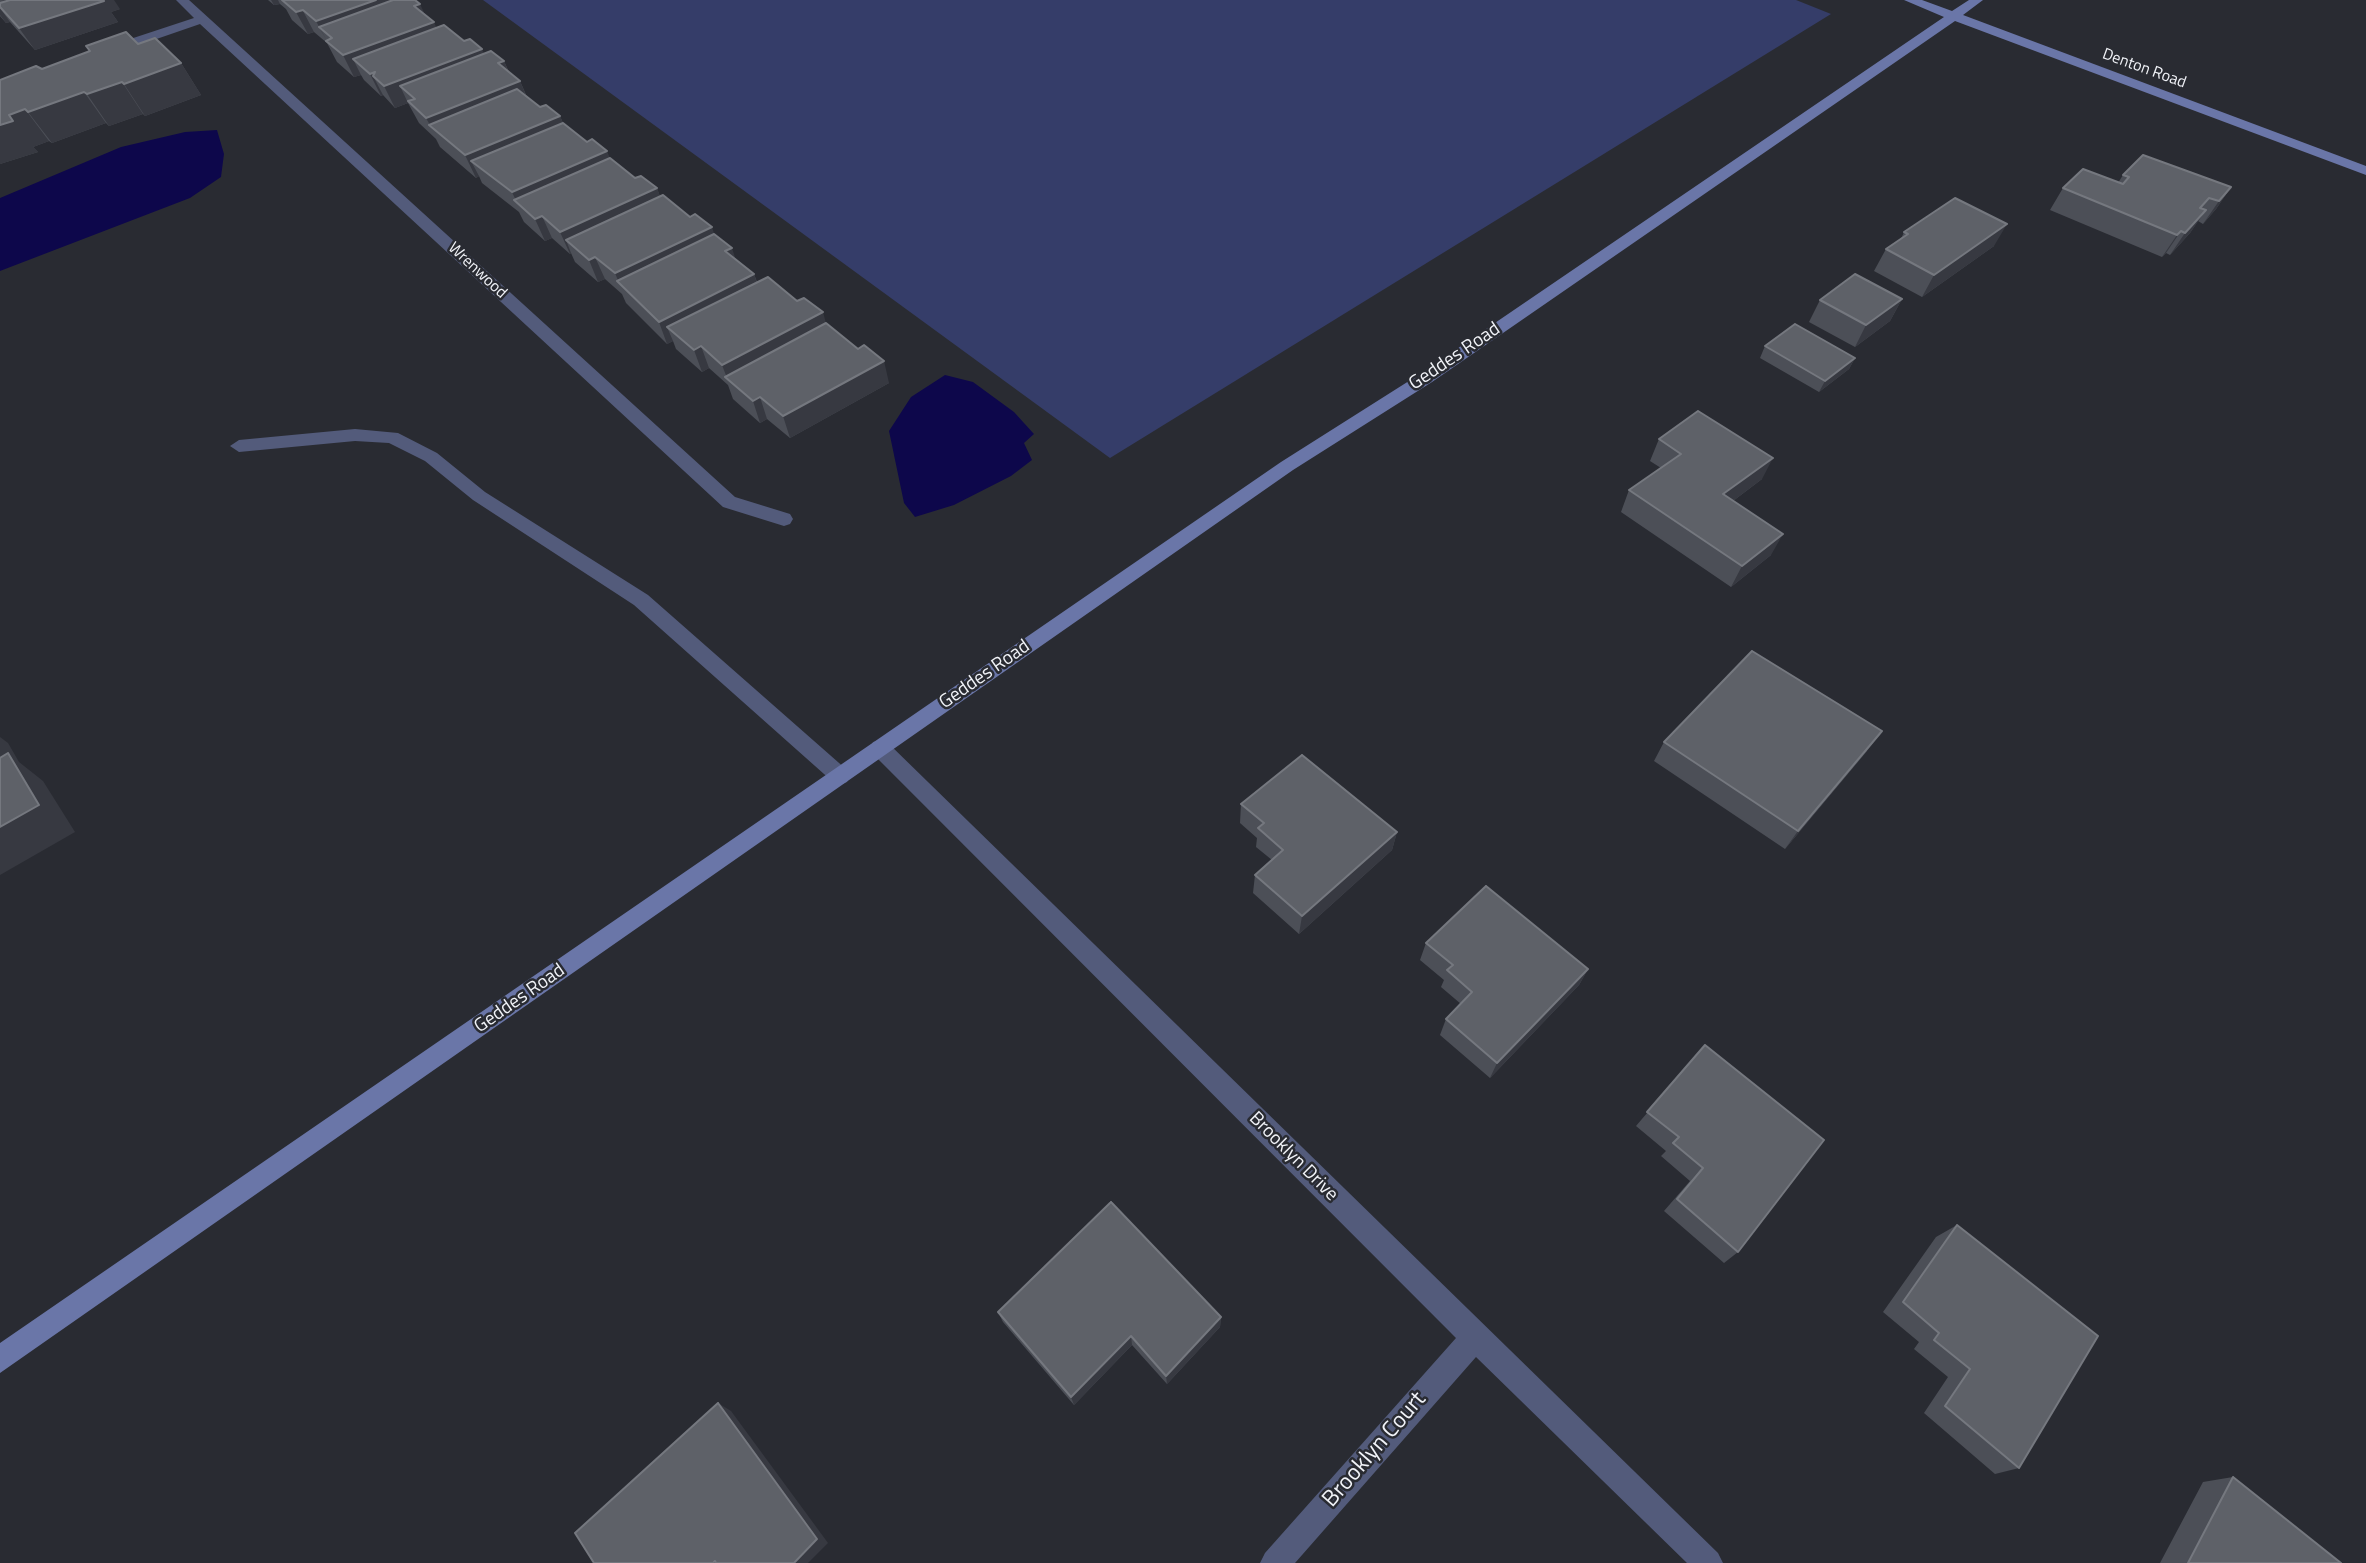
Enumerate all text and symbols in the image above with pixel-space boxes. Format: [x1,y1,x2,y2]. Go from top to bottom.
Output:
street label: Denton Road [2099,45,2189,93]
street label: Wrenwood [444,239,510,303]
street label: Geddes Road [1405,318,1505,396]
street label: Geddes Road [935,636,1035,714]
street label: Geddes Road [470,960,570,1038]
street label: Brooklyn Drive [1244,1108,1342,1206]
street label: Brooklyn Court [1317,1387,1433,1513]

